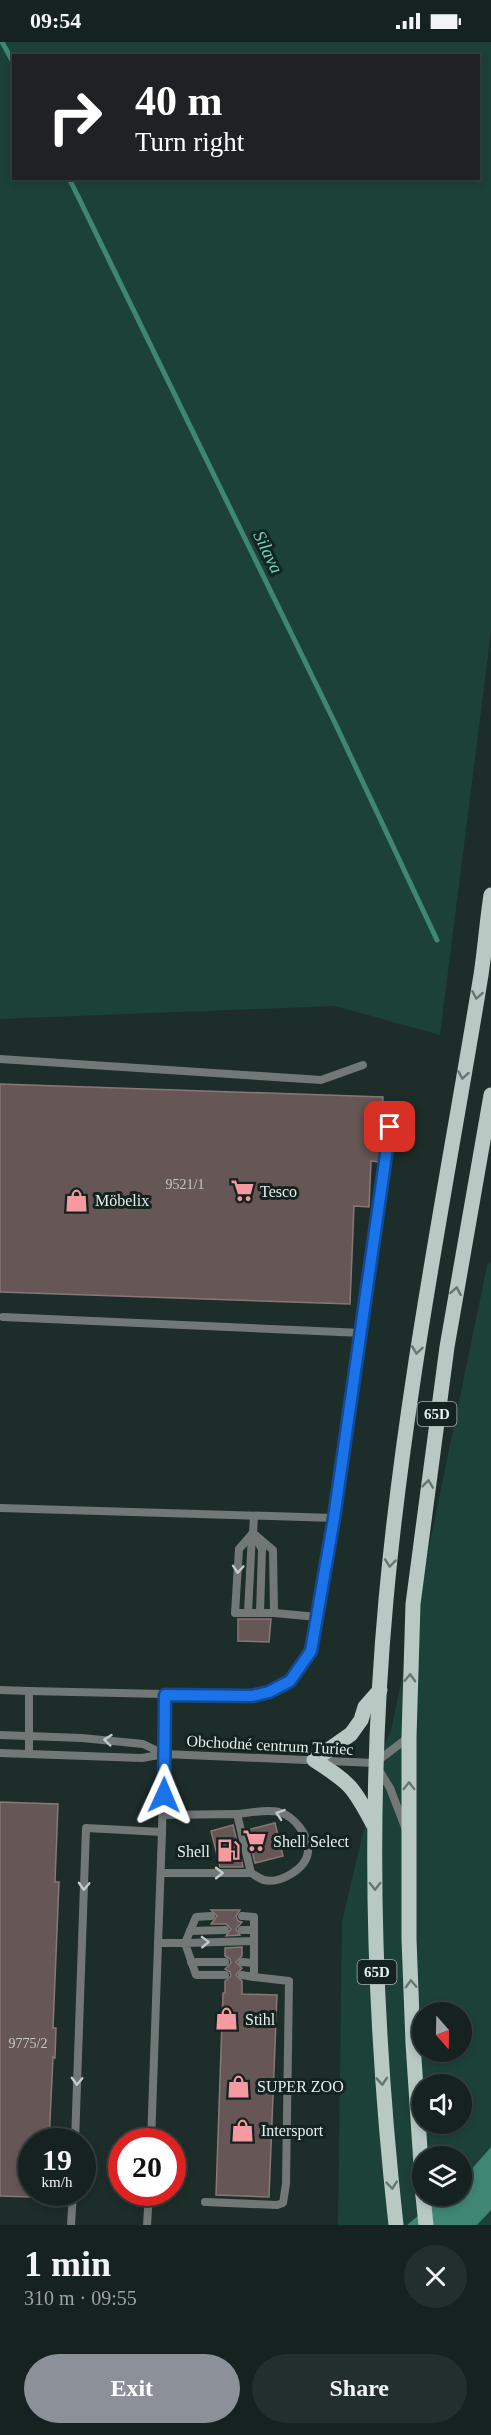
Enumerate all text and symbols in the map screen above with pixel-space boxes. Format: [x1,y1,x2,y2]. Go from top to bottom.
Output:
text: 09:54 [30,8,81,33]
icon: right [36,78,114,156]
text: 40 m [135,78,223,124]
text: Turn right [135,127,244,157]
water label: Silava [249,527,287,577]
one-way arrow [471,989,484,999]
one-way arrow [458,1070,470,1079]
pin [364,1101,415,1152]
icon: arrive [373,1110,406,1143]
house number: 9521/1 [166,1177,204,1192]
supermarket icon: Tesco [229,1178,255,1204]
place label: Tesco [260,1183,297,1200]
shop icon: Möbelix [64,1187,90,1213]
place label: Möbelix [95,1192,149,1209]
one-way arrow [450,1287,462,1296]
one-way arrow [411,1345,423,1354]
road number: 65D [418,1402,456,1426]
one-way arrow [421,1480,434,1489]
one-way arrow [384,1559,397,1568]
one-way arrow [231,1565,244,1574]
one-way arrow [404,1674,417,1683]
street label: Obchodné centrum Turiec [186,1732,354,1758]
one-way arrow [103,1734,113,1747]
position arrow [132,1763,196,1827]
one-way arrow [402,1782,415,1791]
one-way arrow [275,1809,286,1822]
supermarket icon: Shell Select [242,1828,268,1854]
place label: Shell Select [273,1833,350,1850]
fuel station icon: Shell [215,1838,241,1864]
place label: Shell [177,1843,211,1860]
one-way arrow [215,1867,224,1879]
one-way arrow [369,1881,381,1890]
one-way arrow [78,1882,91,1891]
one-way arrow [201,1936,210,1948]
road number: 65D [358,1960,397,1984]
one-way arrow [404,1980,417,1989]
north arrow [412,2002,472,2062]
map controls [412,2002,472,2206]
shop icon: Stihl [214,2006,240,2032]
place label: Stihl [245,2011,276,2028]
house number: 9775/2 [9,2036,47,2051]
shop icon: SUPER ZOO [226,2073,252,2099]
button: sound [412,2074,472,2134]
one-way arrow [71,2076,84,2085]
one-way arrow [376,2076,389,2085]
place label: SUPER ZOO [257,2078,344,2095]
shop icon: Intersport [230,2117,256,2143]
place label: Intersport [261,2122,324,2140]
speed limit sign: 20 [108,2128,186,2206]
text: 19 [42,2143,72,2176]
button: layers [412,2146,472,2206]
text: km/h [42,2174,72,2190]
one-way arrow [385,2181,398,2190]
text: 1 min [24,2244,111,2284]
button: close [404,2245,467,2308]
text: 310 m · 09:55 [24,2287,137,2309]
button: Exit [24,2354,240,2423]
button: Share [252,2354,467,2423]

